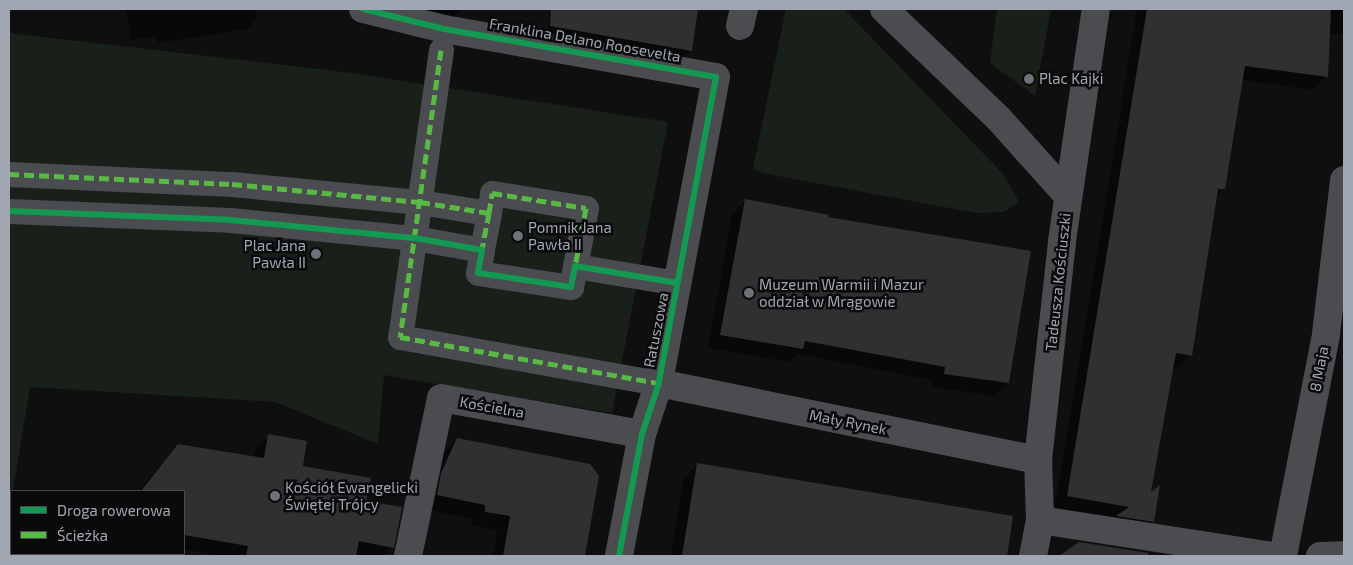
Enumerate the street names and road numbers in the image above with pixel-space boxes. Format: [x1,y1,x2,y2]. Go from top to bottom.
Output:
street label: Franklina Delano Roosevelta [488,14,682,66]
street label: Tadeusza Kościuszki [1042,212,1074,352]
street label: Ratuszowa [640,291,672,369]
street label: 8 Maja [1306,345,1332,393]
street label: Kościelna [458,392,526,422]
street label: Mały Rynek [808,406,888,438]

